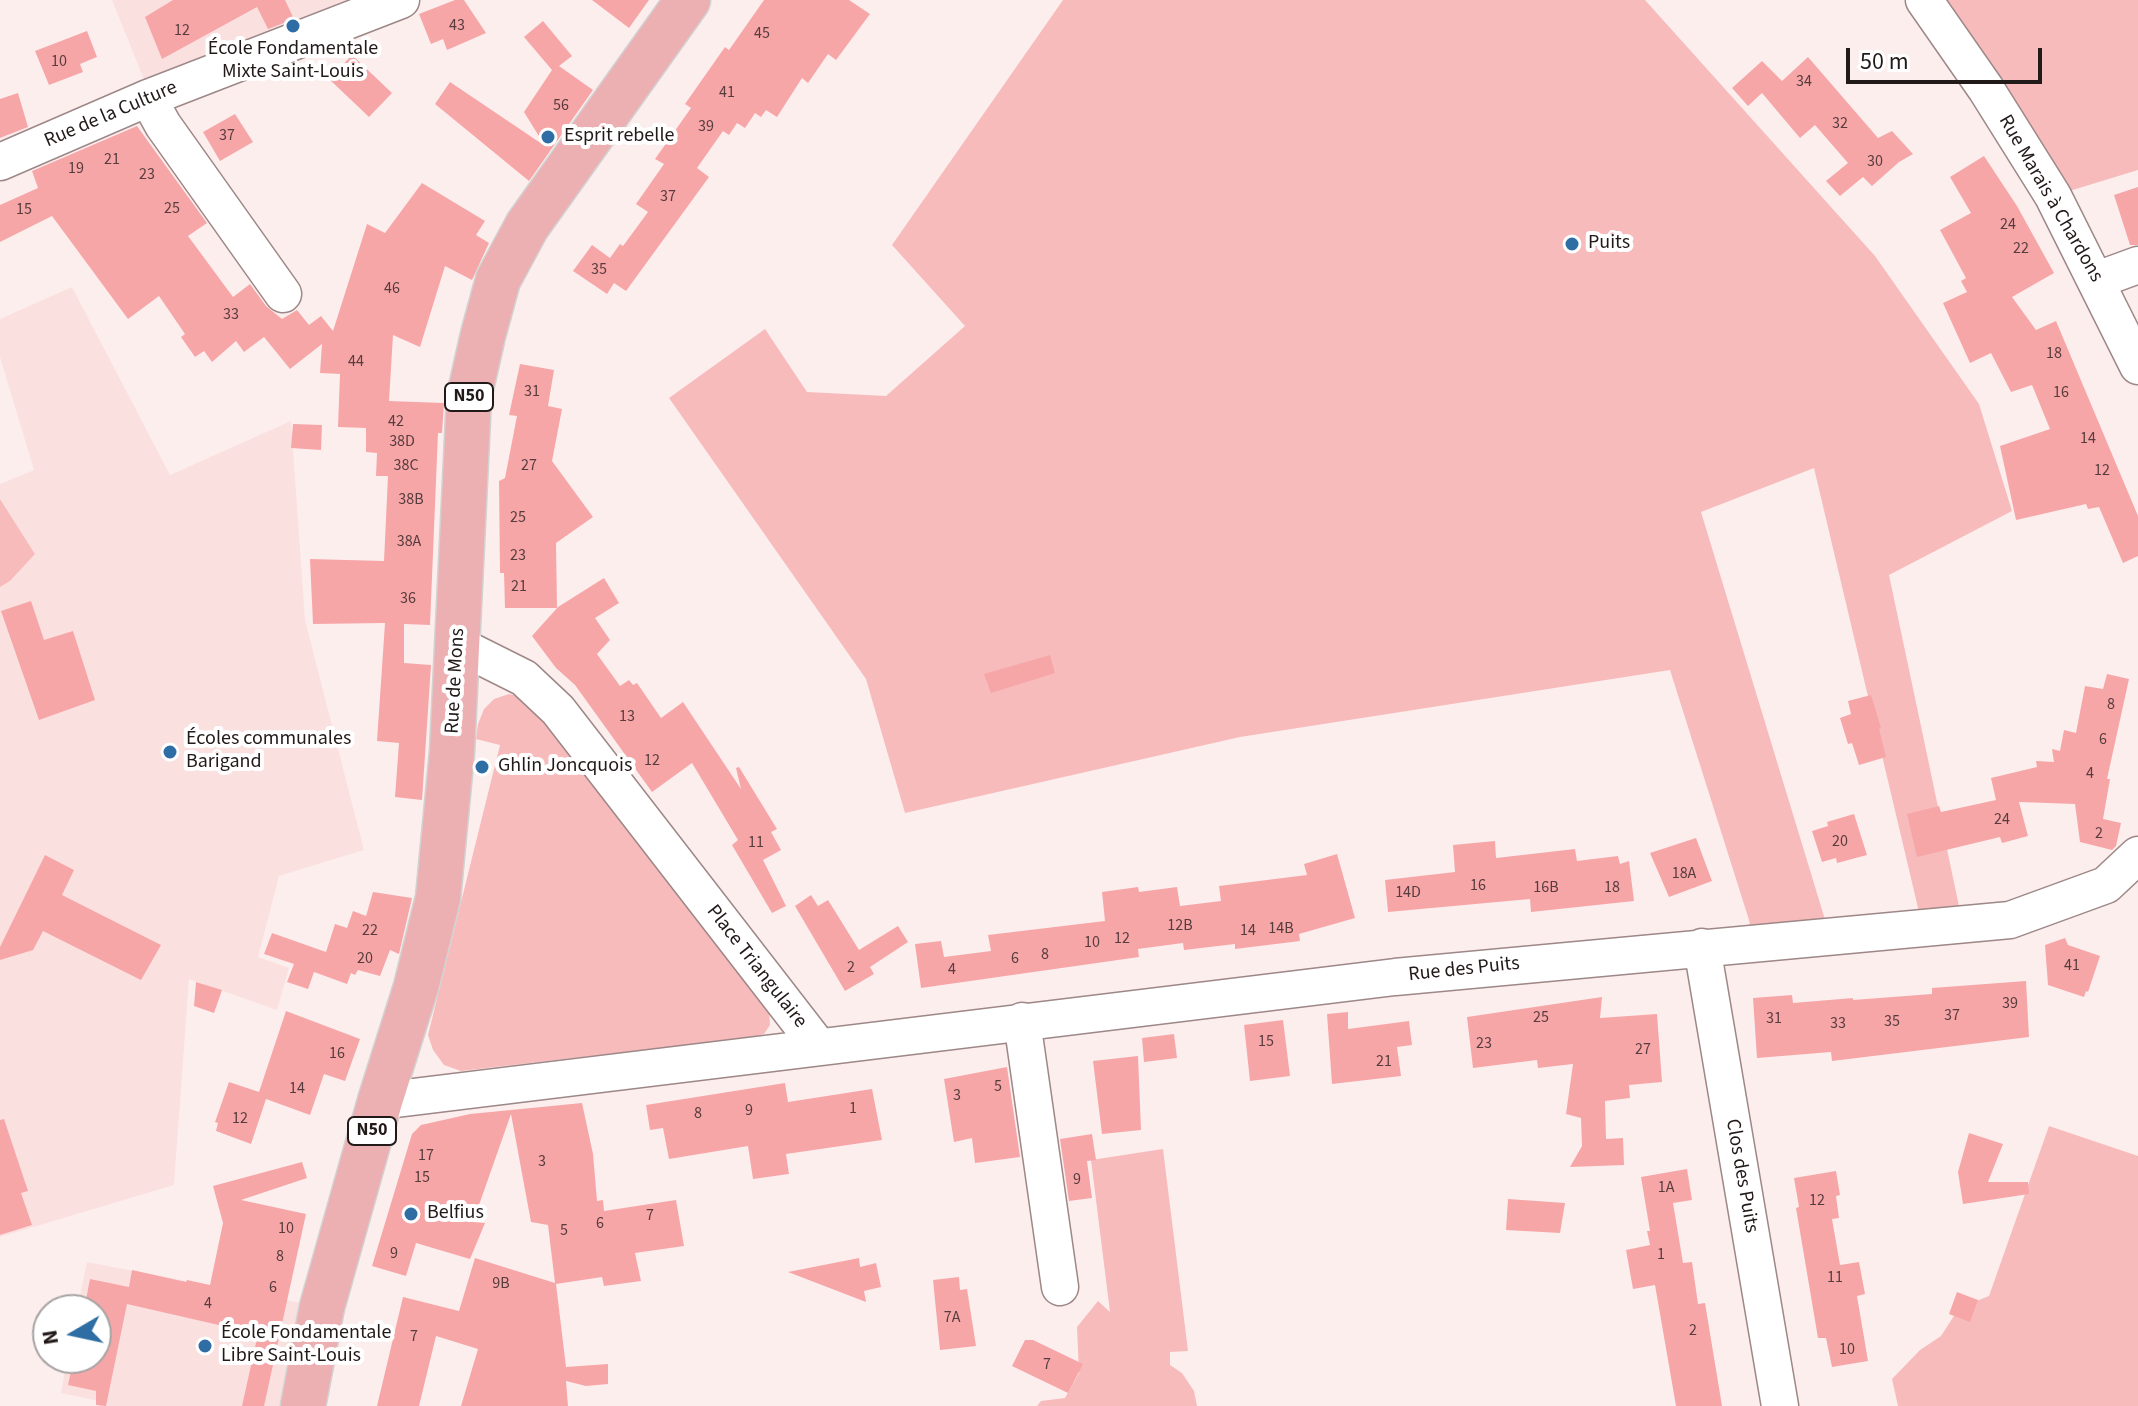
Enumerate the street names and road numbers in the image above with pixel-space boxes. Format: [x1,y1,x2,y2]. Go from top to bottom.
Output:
street label: Rue de la Culture [41,76,181,154]
street label: Rue Marais à Chardons [1992,111,2108,287]
road number: N50 [445,383,493,411]
street label: Rue de Mons [441,627,471,735]
street label: Place Triangulaire [701,901,811,1033]
street label: Rue des Puits [1407,952,1521,988]
road number: N50 [348,1117,396,1145]
street label: Clos des Puits [1719,1117,1763,1235]

